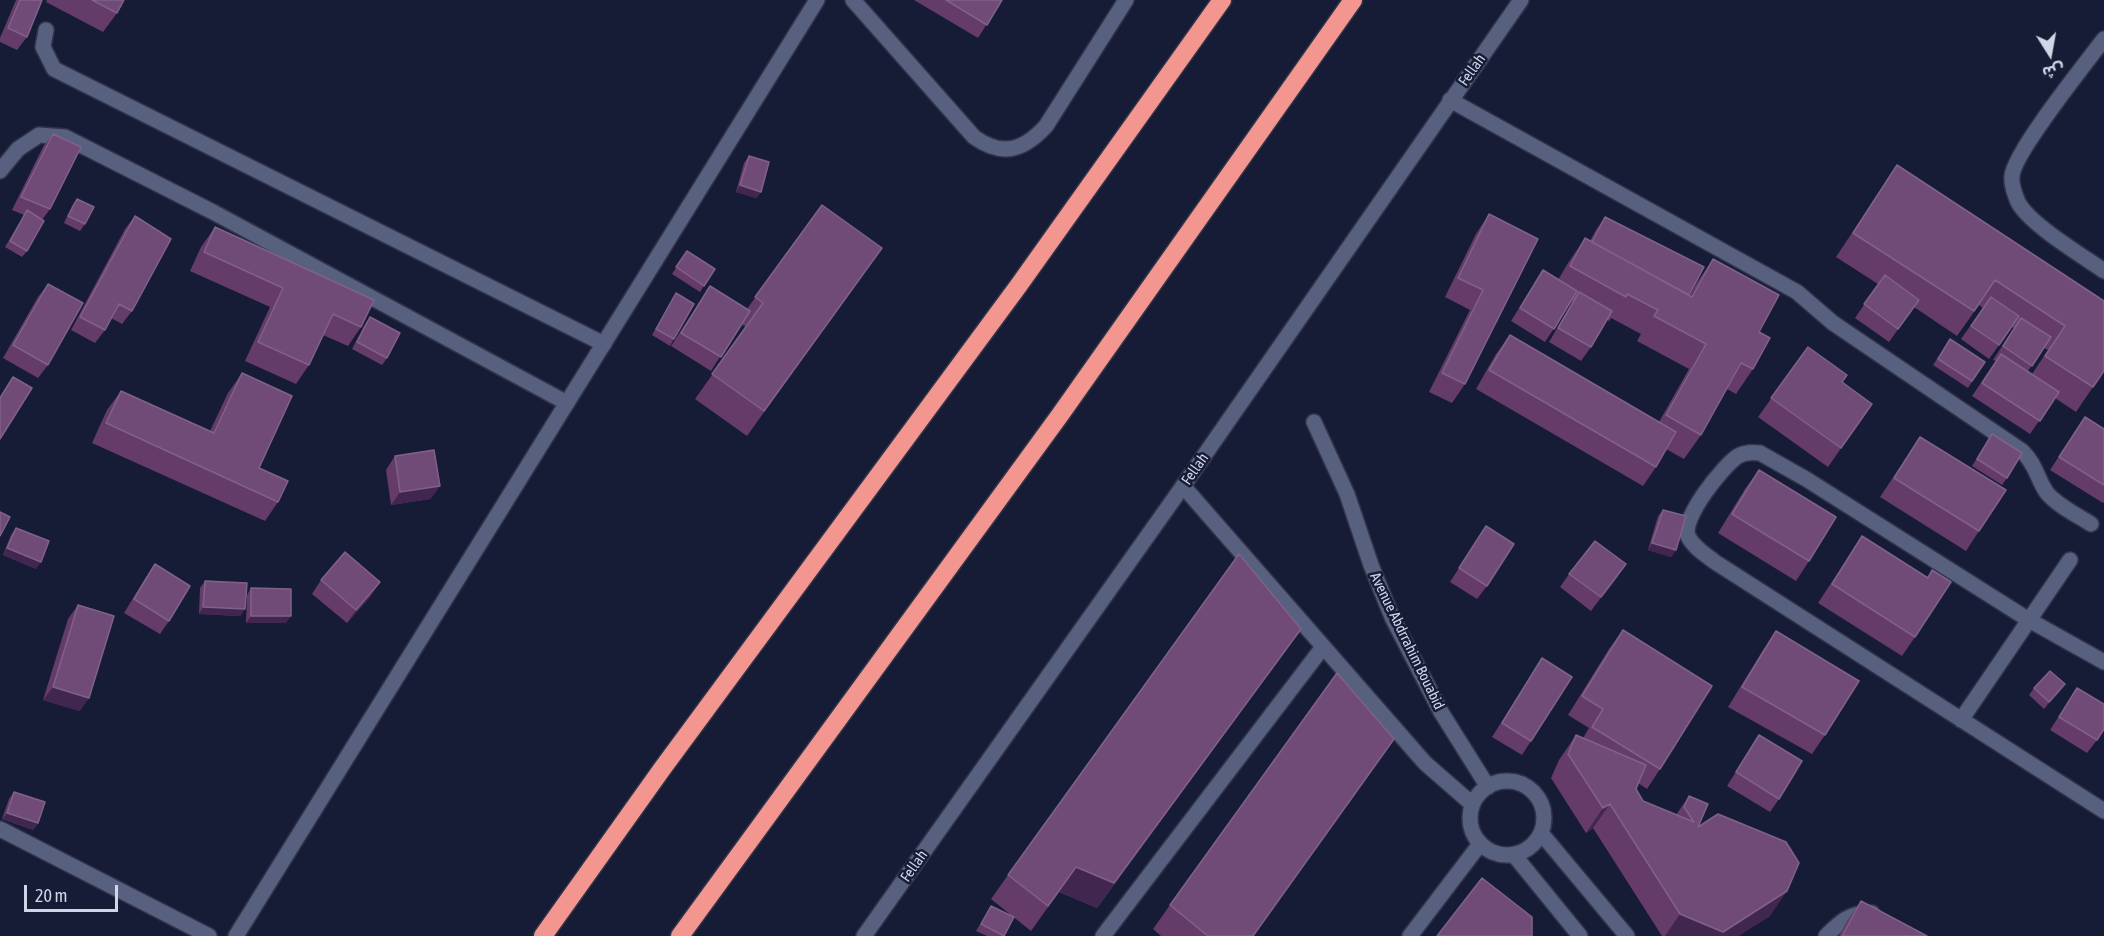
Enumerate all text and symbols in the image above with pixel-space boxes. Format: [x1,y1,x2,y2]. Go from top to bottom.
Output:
north arrow [2020,24,2080,84]
street label: Fellah [1455,51,1489,89]
text: ش [2041,61,2066,83]
street label: Fellah [1178,450,1212,488]
street label: Avenue Abdrrahim Bouabid [1366,570,1448,712]
street label: Fellah [897,847,931,885]
scale bar [27,873,122,911]
text: 20 m [35,885,67,906]

